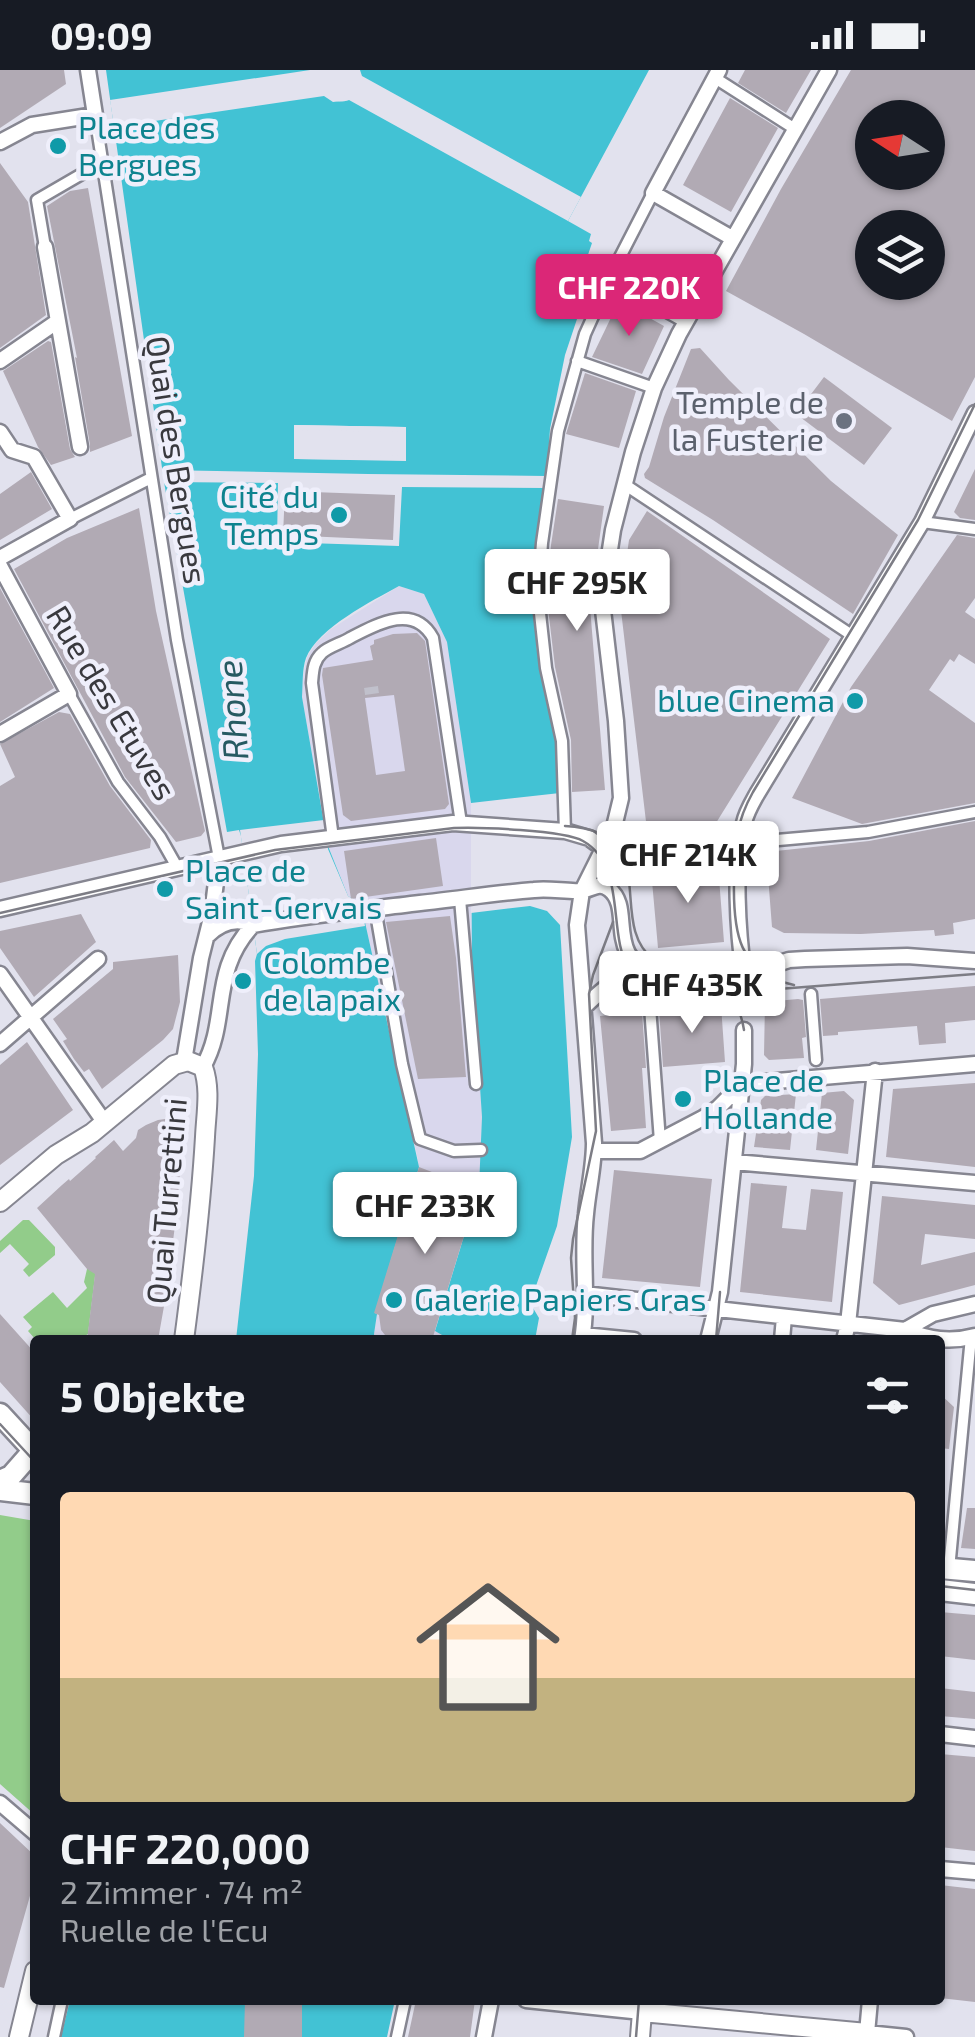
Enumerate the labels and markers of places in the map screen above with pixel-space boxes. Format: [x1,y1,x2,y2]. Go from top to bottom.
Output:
place label: Place des Bergues [78,107,215,182]
marker: Place des Bergues [47,135,69,157]
pin: CHF 220K [526,254,732,339]
place label: Temple de la Fusterie [671,382,824,457]
marker: Temple de la Fusterie [833,410,855,432]
place label: Cité du Temps [220,476,319,551]
marker: Cité du Temps [328,504,350,526]
pin: CHF 295K [474,549,680,634]
place label: blue Cinema [657,680,835,718]
marker: blue Cinema [844,690,866,712]
pin: CHF 214K [585,821,791,906]
place label: Place de Saint-Gervais [185,850,382,925]
marker: Place de Saint-Gervais [154,878,176,900]
place label: Colombe de la paix [263,942,401,1017]
pin: CHF 435K [589,951,795,1036]
marker: Colombe de la paix [232,970,254,992]
place label: Place de Hollande [703,1060,833,1135]
marker: Place de Hollande [672,1088,694,1110]
pin: CHF 233K [322,1172,528,1257]
place label: Galerie Papiers Gras [414,1279,706,1317]
marker: Galerie Papiers Gras [383,1289,405,1311]

